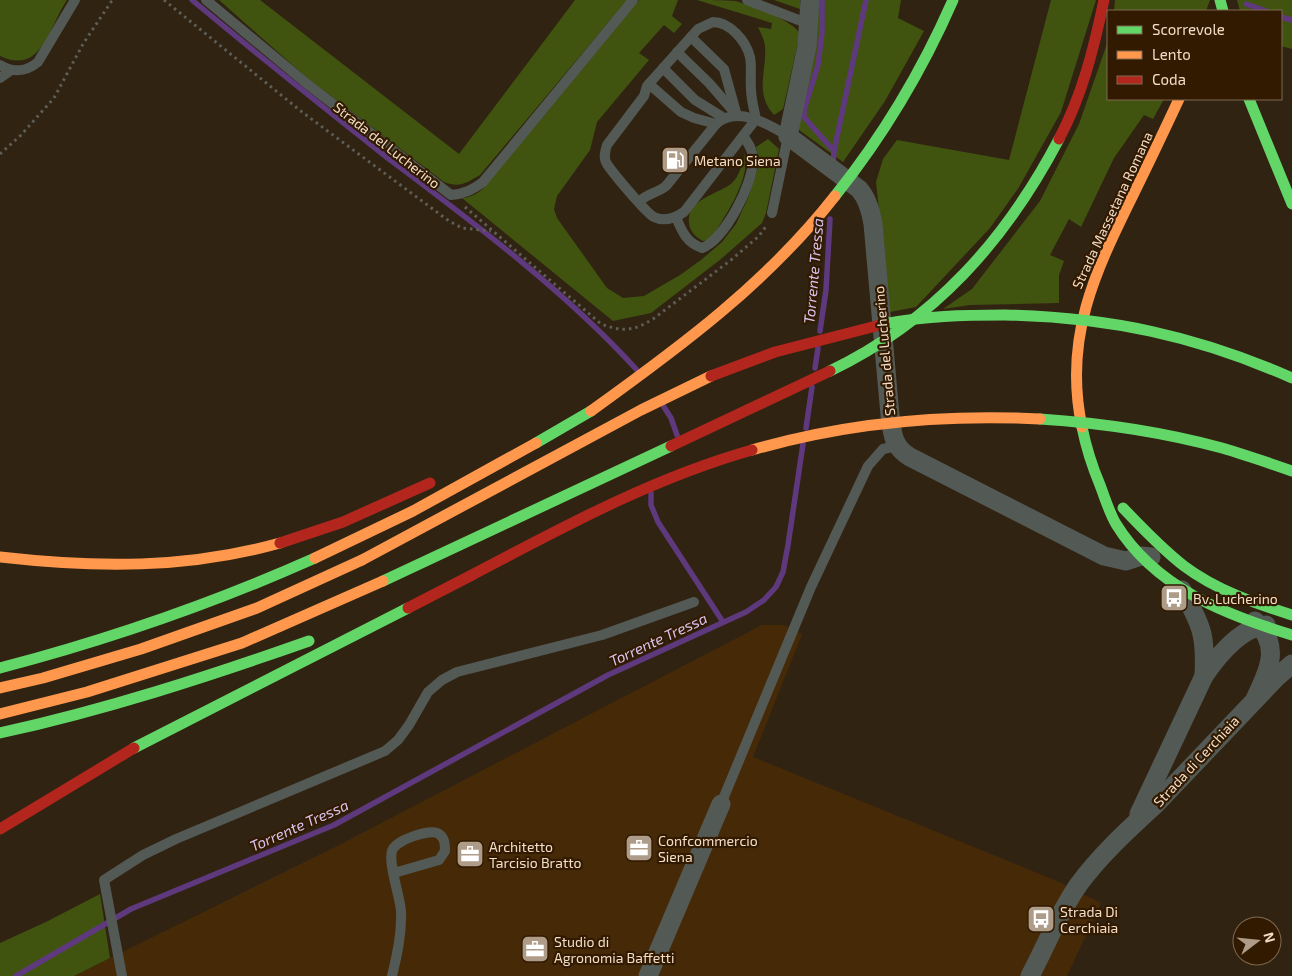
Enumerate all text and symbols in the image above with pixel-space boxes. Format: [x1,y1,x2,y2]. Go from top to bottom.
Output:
legend [1107,10,1282,100]
text: Scorrevole [1152,20,1225,38]
text: Lento [1152,45,1191,63]
text: Coda [1152,70,1186,88]
street label: Strada del Lucherino [330,98,444,192]
street label: Strada Massetana Romana [1068,129,1156,291]
fuel station icon: Metano Siena [660,145,690,175]
place label: Metano Siena [694,152,781,169]
water label: Torrente Tressa [799,218,827,324]
street label: Strada del Lucherino [870,285,898,417]
bus stop icon: Bv. Lucherino [1159,583,1189,613]
place label: Bv. Lucherino [1193,590,1278,607]
water label: Torrente Tressa [606,608,710,670]
street label: Strada di Cerchiaia [1150,712,1242,810]
water label: Torrente Tressa [247,795,351,855]
place label: Confcommercio Siena [658,832,758,865]
office icon: Confcommercio Siena [624,833,654,863]
place label: Architetto Tarcisio Bratto [489,838,582,871]
office icon: Architetto Tarcisio Bratto [455,839,485,869]
place label: Strada Di Cerchiaia [1060,903,1118,936]
bus stop icon: Strada Di Cerchiaia [1026,904,1056,934]
north arrow [1232,916,1282,966]
text: N [1260,930,1280,944]
place label: Studio di Agronomia Baffetti [554,933,674,966]
office icon: Studio di Agronomia Baffetti [520,934,550,964]

